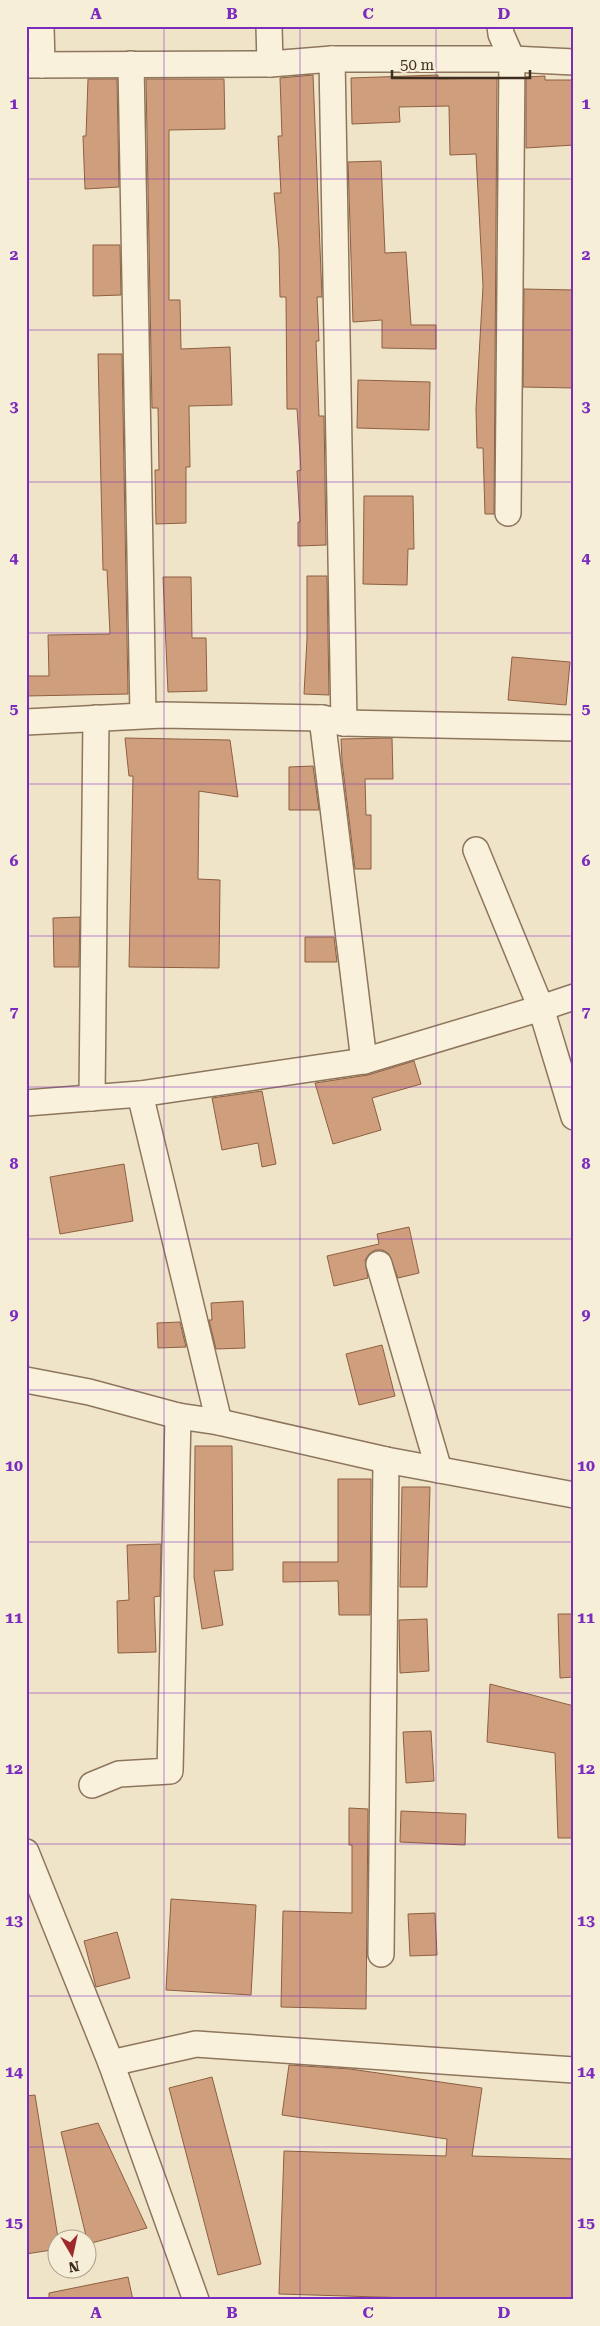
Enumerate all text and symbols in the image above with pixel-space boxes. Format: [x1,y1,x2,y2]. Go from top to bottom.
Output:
text: A [90,4,102,23]
text: B [226,4,238,23]
text: C [362,4,374,23]
text: D [498,4,511,23]
scale bar [392,48,530,80]
text: 50 m [400,56,435,74]
text: 1 [10,94,19,113]
text: 1 [582,94,591,113]
text: 2 [10,245,19,264]
text: 2 [582,245,591,264]
text: 3 [10,397,19,416]
text: 3 [582,397,591,416]
text: 4 [10,548,19,567]
text: 4 [582,548,591,567]
text: 5 [10,699,19,718]
text: 5 [582,699,591,718]
text: 6 [10,851,19,870]
text: 6 [582,851,591,870]
text: 7 [10,1002,19,1021]
text: 7 [582,1002,591,1021]
text: 8 [10,1154,19,1173]
text: 8 [582,1154,591,1173]
text: 9 [10,1305,19,1324]
text: 9 [582,1305,591,1324]
text: 10 [5,1456,23,1475]
text: 10 [577,1456,595,1475]
text: 11 [5,1608,23,1627]
text: 11 [577,1608,595,1627]
text: 12 [5,1759,23,1778]
text: 12 [577,1759,595,1778]
text: 13 [5,1911,23,1930]
text: 13 [577,1911,595,1930]
text: 14 [5,2062,23,2081]
text: 14 [577,2062,595,2081]
text: 15 [5,2213,23,2232]
text: 15 [577,2213,595,2232]
north arrow [48,2228,98,2278]
text: N [67,2258,81,2276]
text: A [90,2303,102,2322]
text: B [226,2303,238,2322]
text: C [362,2303,374,2322]
text: D [498,2303,511,2322]

